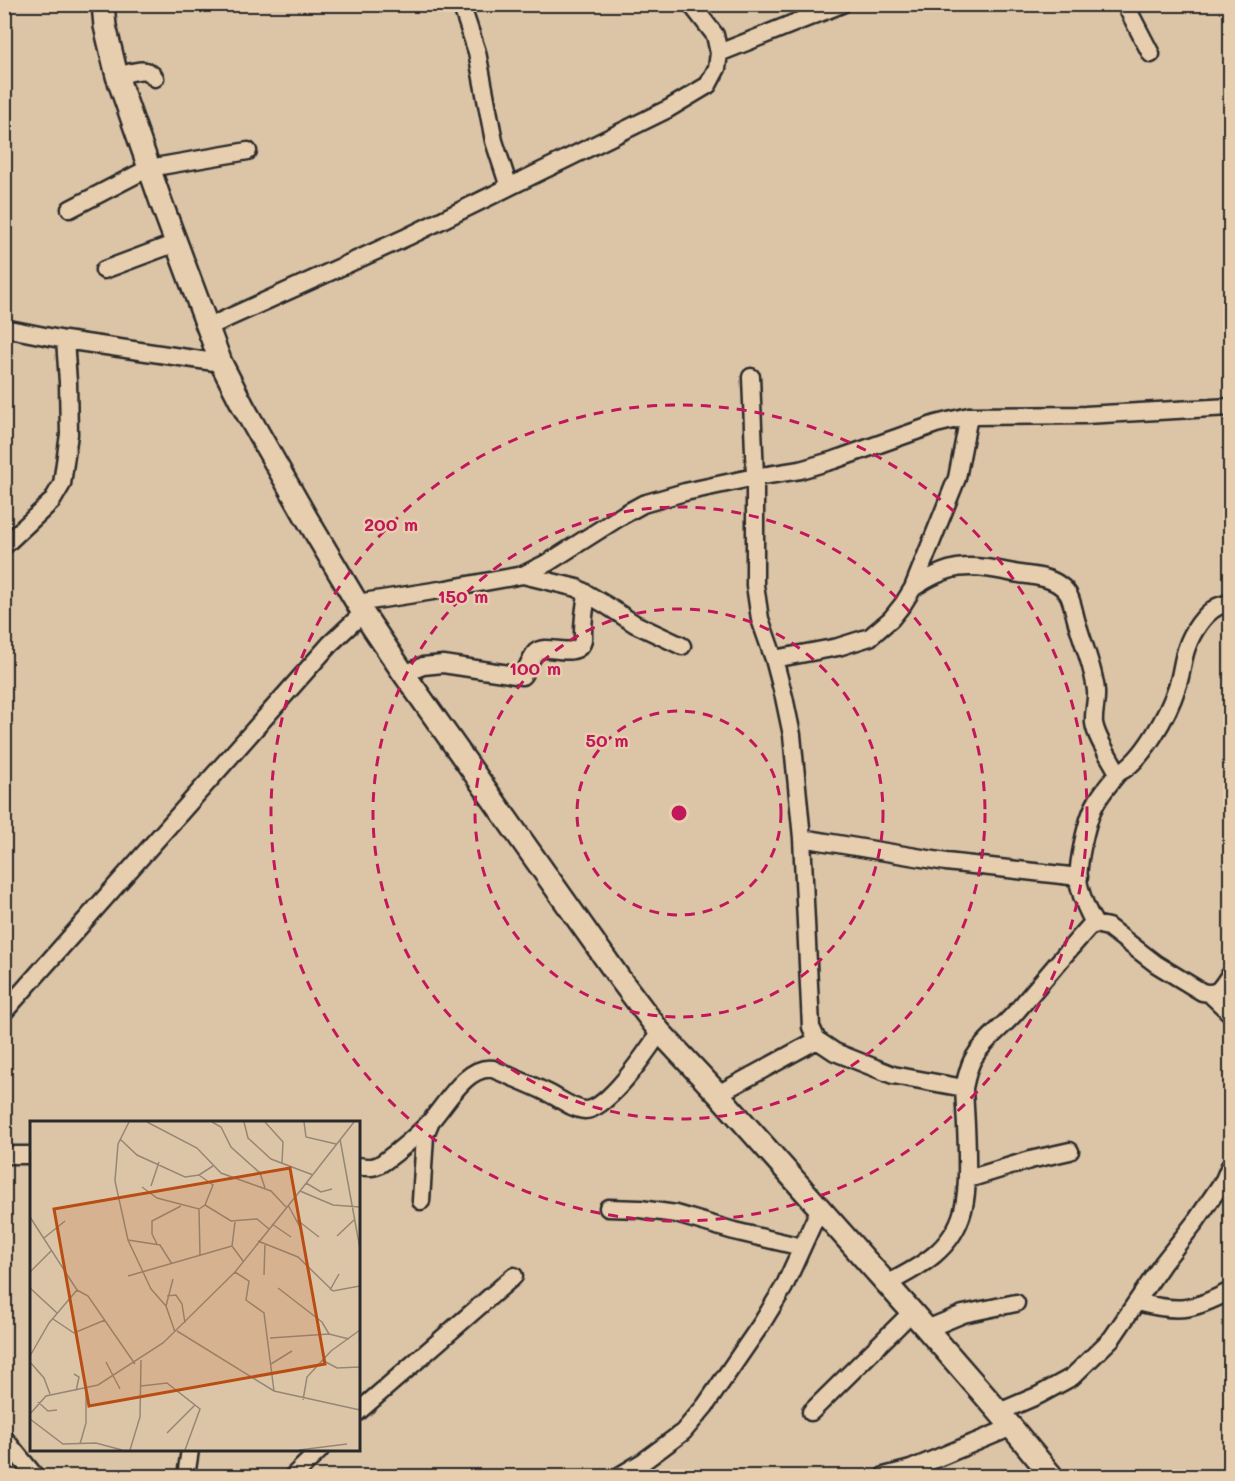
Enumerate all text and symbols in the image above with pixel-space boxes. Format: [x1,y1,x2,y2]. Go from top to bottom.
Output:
text: 200 m [364,512,418,536]
text: 150 m [438,584,488,608]
text: 100 m [509,656,561,680]
text: 50 m [586,728,628,752]
centre of rings [669,803,689,823]
inset map [30,1121,360,1451]

